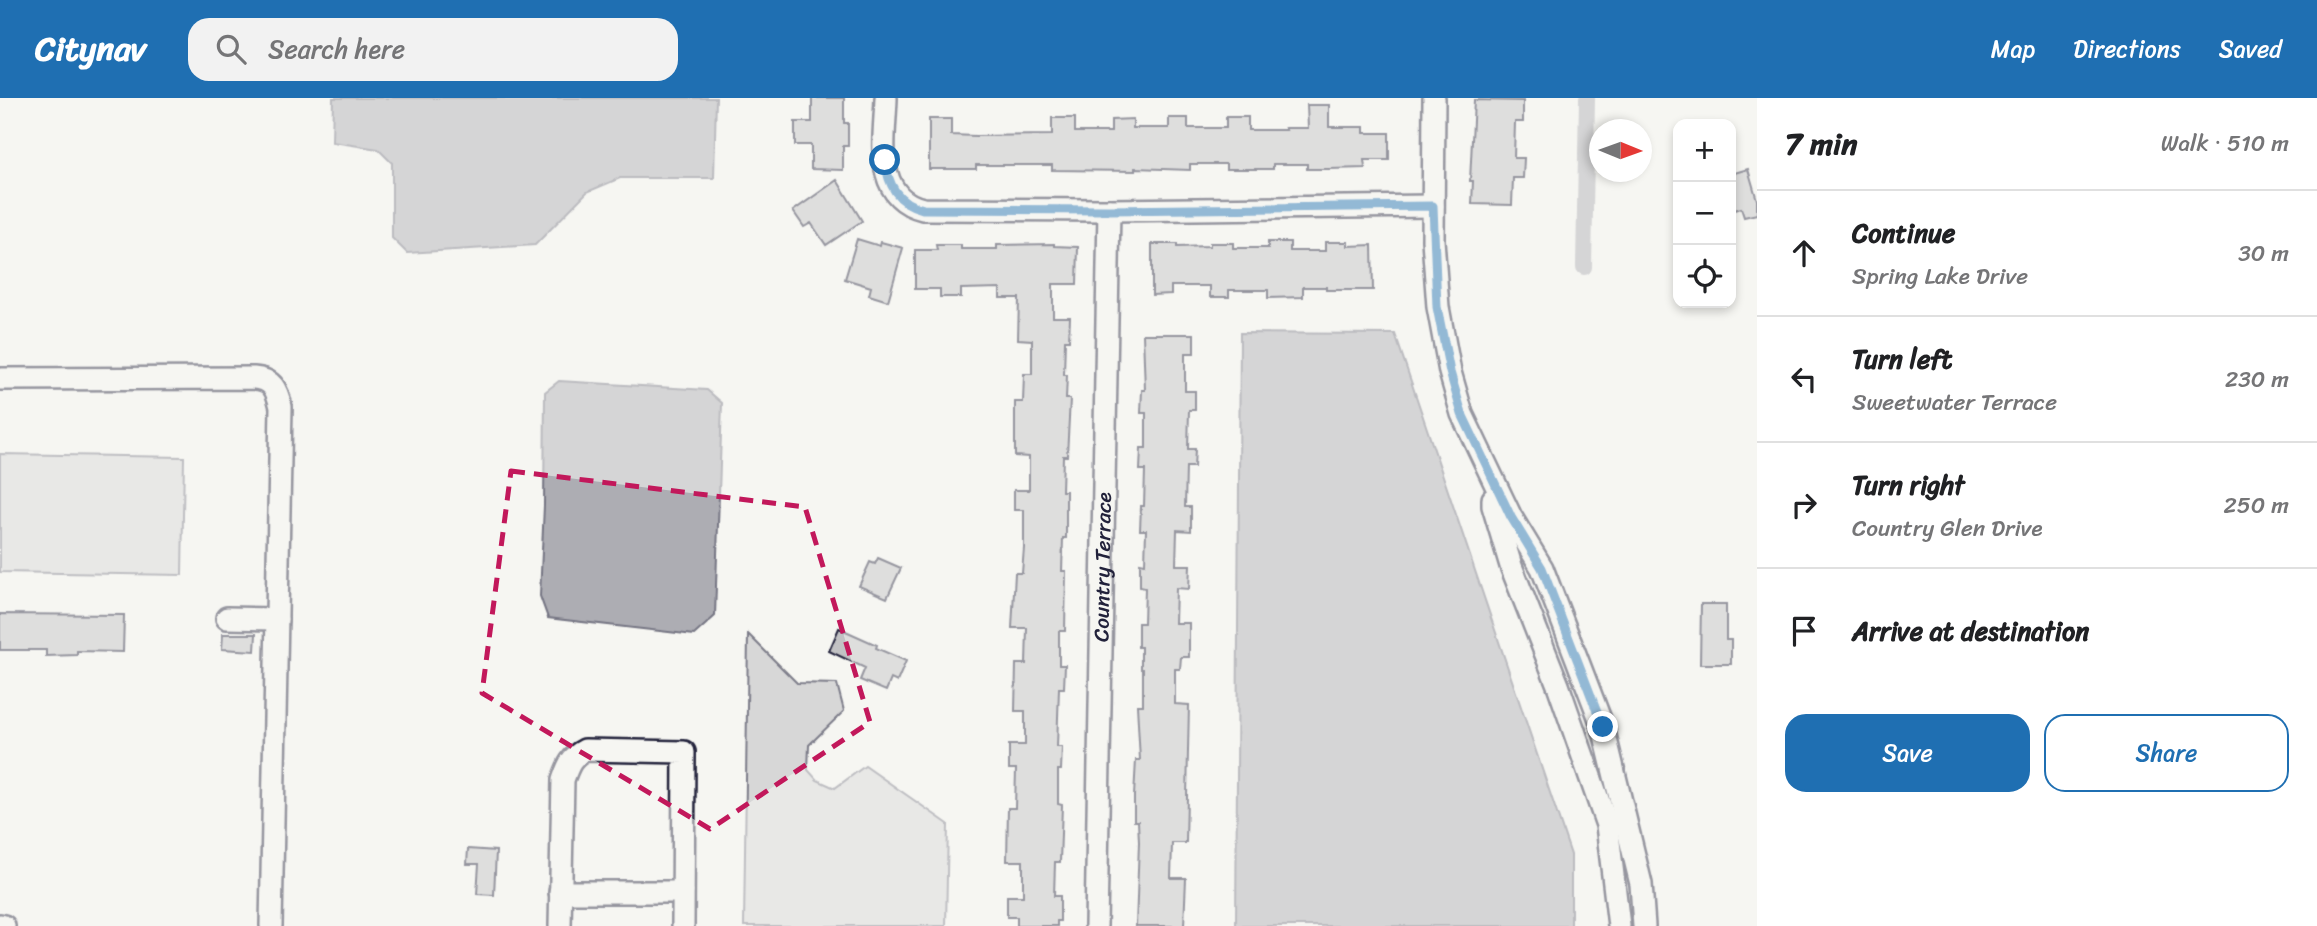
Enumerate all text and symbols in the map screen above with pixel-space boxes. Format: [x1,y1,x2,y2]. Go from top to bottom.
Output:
search box [188,18,678,81]
text: Citynav [35,20,146,78]
text: Search here [268,26,405,72]
text: Map [1991,28,2035,70]
text: Directions [2073,28,2181,70]
text: Saved [2219,28,2282,70]
icon: search [212,30,250,68]
text: 7 min [1785,117,1857,171]
north arrow [1589,119,1652,182]
map controls [1673,119,1736,308]
button: + [1673,119,1736,182]
text: Walk · 510 m [2161,123,2289,164]
route start [869,144,900,175]
button: − [1673,182,1736,245]
text: Continue [1852,210,1955,256]
text: 30 m [2238,233,2289,274]
icon: ahead [1785,234,1823,272]
button: locate [1673,245,1736,308]
text: Spring Lake Drive [1852,256,2028,297]
text: Turn left [1852,336,1952,382]
text: 230 m [2225,359,2289,400]
icon: left [1785,360,1823,398]
text: Sweetwater Terrace [1852,382,2057,423]
text: Turn right [1852,462,1965,508]
text: 250 m [2223,485,2289,526]
icon: right [1785,486,1823,524]
street label: Country Terrace [1082,492,1123,642]
text: Country Glen Drive [1852,508,2043,549]
text: Arrive at destination [1852,608,2089,654]
icon: arrive [1785,612,1823,650]
route end [1587,711,1618,742]
button: Save [1785,714,2030,792]
button: Share [2044,714,2289,792]

